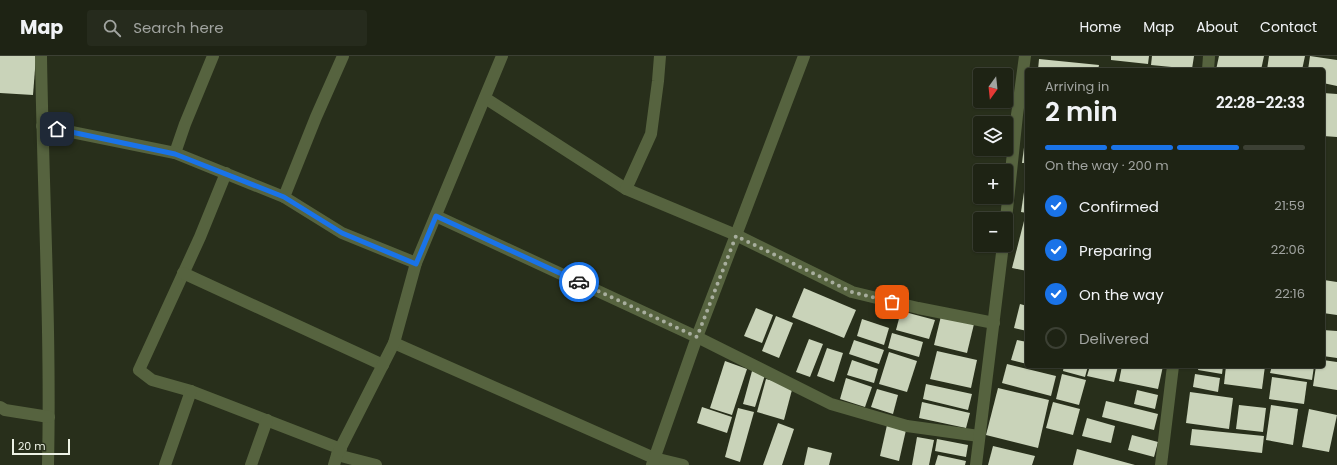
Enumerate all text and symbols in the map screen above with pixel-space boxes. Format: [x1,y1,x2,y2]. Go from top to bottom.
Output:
search box [87,10,367,46]
text: Map [20,14,63,41]
icon: search [101,17,123,39]
text: Search here [133,17,224,38]
text: Home [1079,17,1121,37]
text: Map [1143,17,1174,37]
text: About [1196,17,1238,37]
text: Contact [1260,17,1317,37]
north arrow [973,68,1013,108]
map controls [973,68,1013,252]
text: Arriving in [1045,77,1109,96]
text: 22:28–22:33 [1216,92,1305,113]
text: 2 min [1045,94,1118,130]
pin [40,112,74,146]
button: layers [973,116,1013,156]
icon: home [46,118,68,140]
text: On the way · 200 m [1045,156,1169,175]
button: + [973,164,1013,204]
icon: check [1045,195,1067,217]
text: Confirmed [1079,196,1159,217]
text: 21:59 [1274,196,1305,215]
button: − [973,212,1013,252]
icon: check [1045,239,1067,261]
text: Preparing [1079,240,1152,261]
text: 22:06 [1271,240,1305,259]
courier [559,262,599,302]
icon: car [568,271,590,293]
icon: check [1045,283,1067,305]
text: On the way [1079,284,1164,305]
text: 22:16 [1275,284,1305,303]
pin [875,285,909,319]
icon: bag [881,291,903,313]
text: Delivered [1079,328,1149,349]
scale bar [12,437,70,456]
text: 20 m [18,438,46,454]

